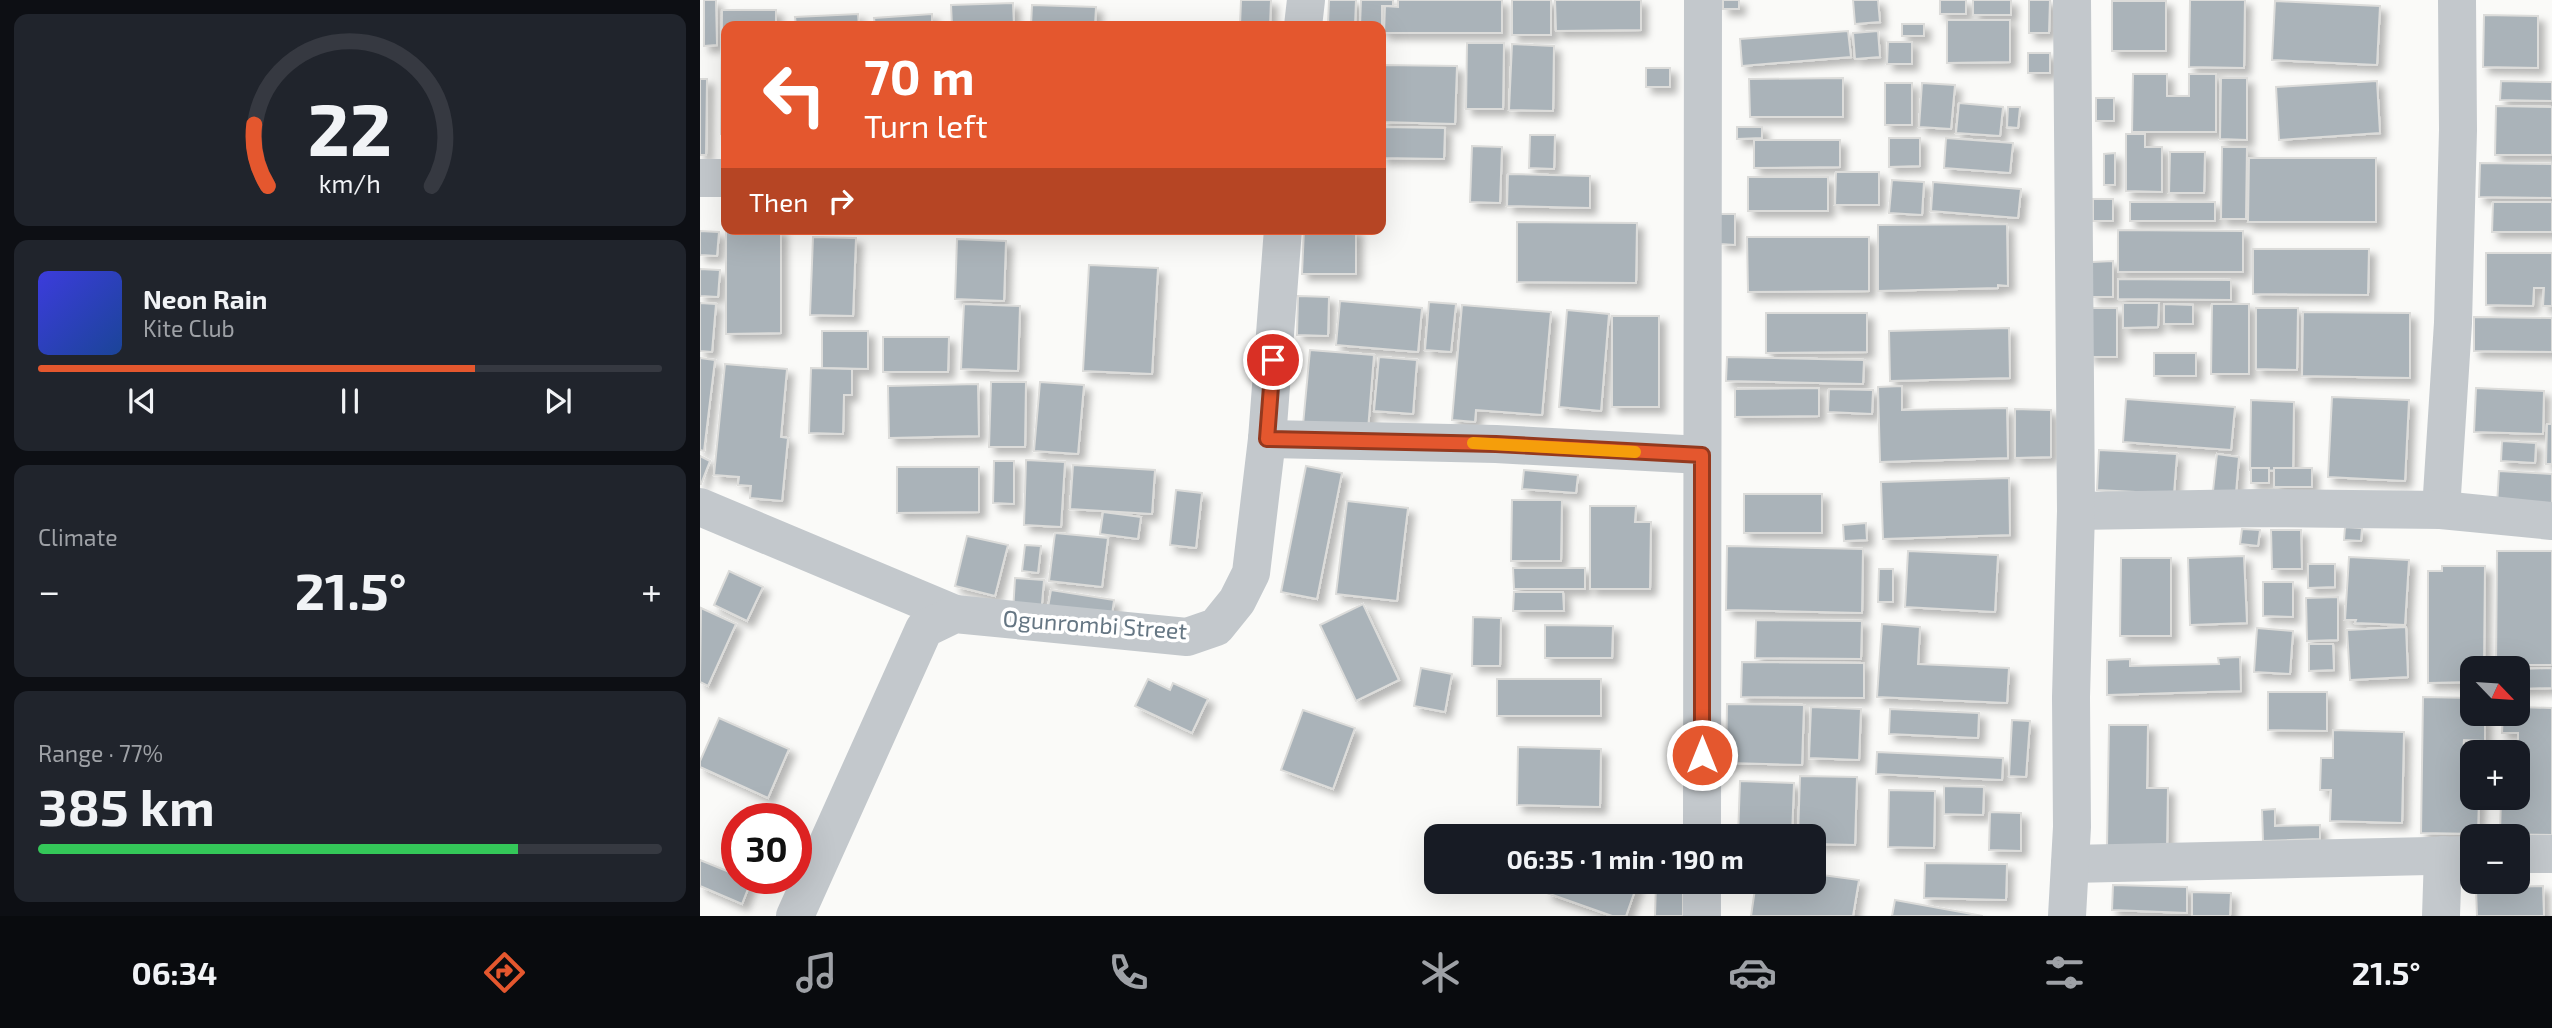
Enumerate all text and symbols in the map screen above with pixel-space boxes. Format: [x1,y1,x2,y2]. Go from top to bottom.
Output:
text: 70 m [864,46,975,105]
icon: left [749,49,840,140]
text: 22 [308,83,392,171]
text: Turn left [864,106,988,144]
text: km/h [319,168,381,198]
icon: right [822,182,860,220]
text: Then [749,186,808,217]
text: Neon Rain [143,283,267,314]
text: Kite Club [143,314,235,342]
pin [1243,330,1303,390]
icon: arrive [1254,341,1292,379]
icon: previous [123,382,161,420]
icon: pause [331,382,369,420]
icon: next [539,382,577,420]
text: Climate [38,523,118,551]
text: 21.5° [295,558,407,620]
text: − [38,567,60,613]
text: + [641,567,662,613]
street label: Ogunrombi Street [1002,604,1188,644]
north arrow [2460,656,2530,726]
map controls [2460,656,2530,894]
position arrow [1665,718,1739,792]
text: Range · 77% [38,739,163,767]
button: + [2460,740,2530,810]
text: 385 km [38,774,215,836]
speed limit sign: 30 [721,803,812,894]
button: − [2460,824,2530,894]
text: 06:35 · 1 min · 190 m [1506,843,1744,874]
icon: directions [480,948,529,997]
icon: music [792,948,841,997]
icon: phone [1104,948,1153,997]
icon: climate [1416,948,1465,997]
icon: car [1728,948,1777,997]
icon: filters [2040,948,2089,997]
text: 06:34 [131,953,217,991]
text: 21.5° [2352,953,2421,991]

